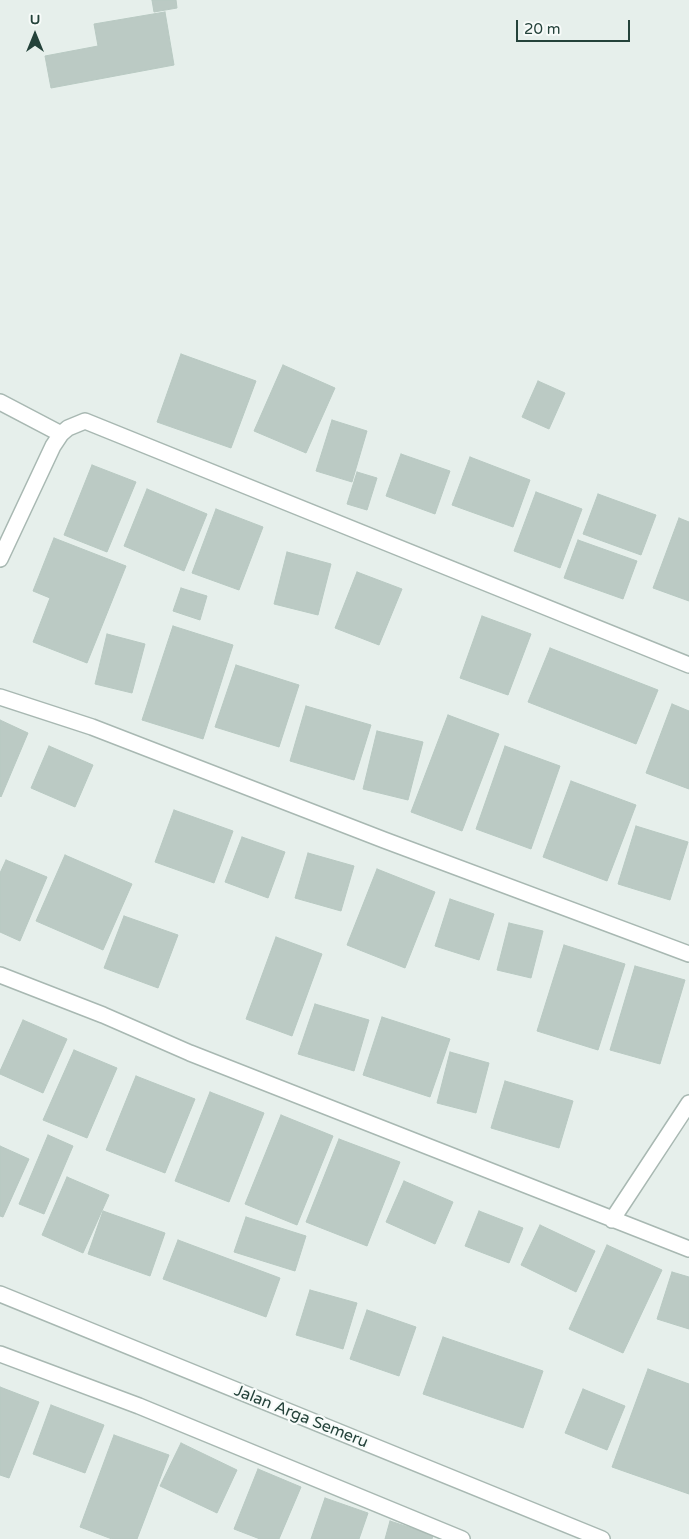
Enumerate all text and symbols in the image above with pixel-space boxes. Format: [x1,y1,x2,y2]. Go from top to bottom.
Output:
north arrow [10,10,60,60]
scale bar [519,10,633,42]
text: U [30,11,40,28]
text: 20 m [524,20,561,38]
street label: Jalan Arga Semeru [231,1381,371,1453]

